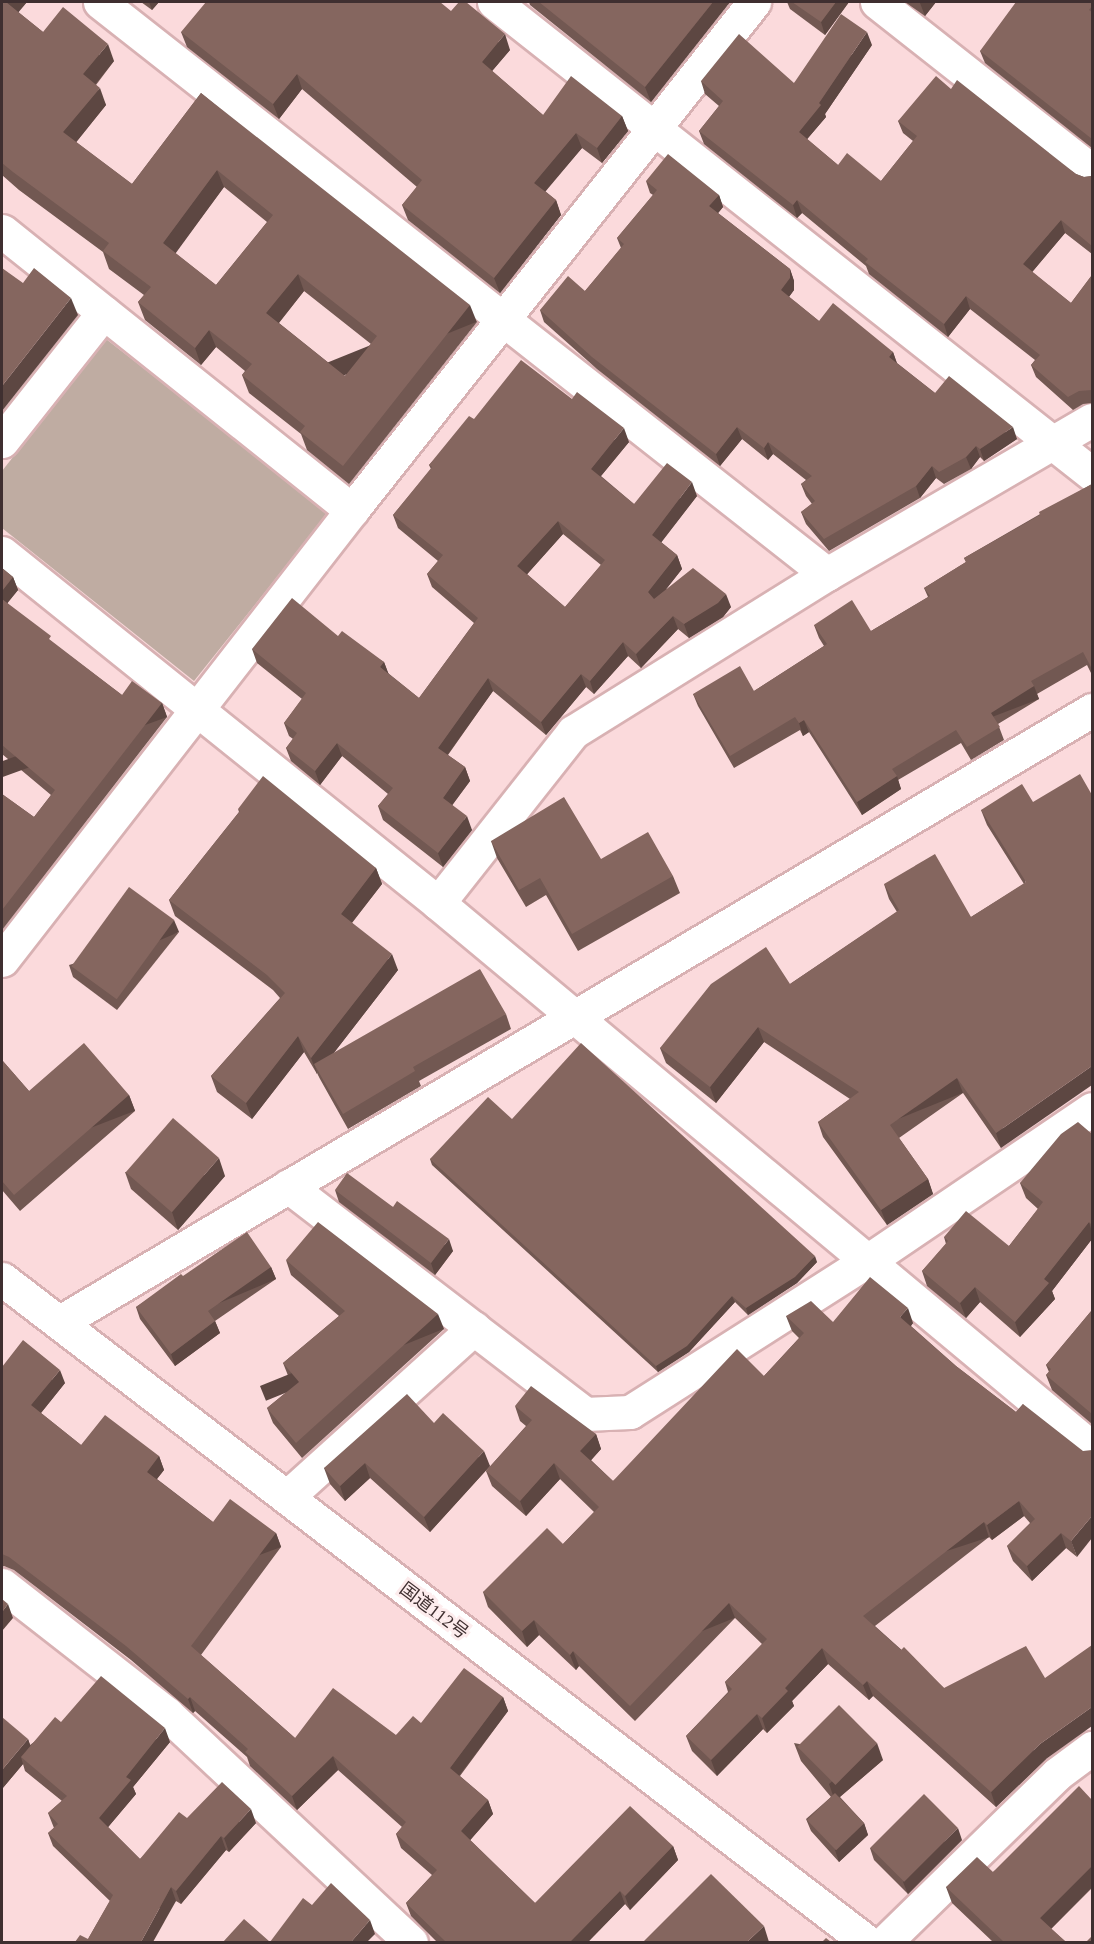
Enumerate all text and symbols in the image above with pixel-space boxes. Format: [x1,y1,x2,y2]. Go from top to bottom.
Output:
street label: 国道112号 [395,1578,473,1644]

